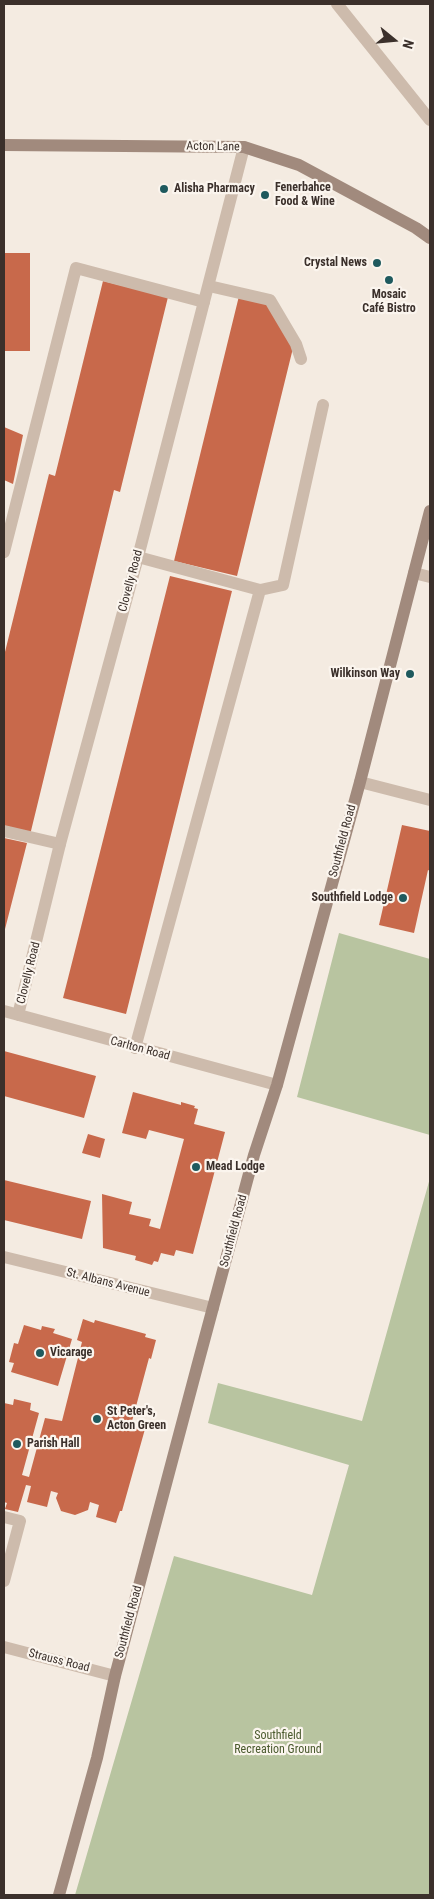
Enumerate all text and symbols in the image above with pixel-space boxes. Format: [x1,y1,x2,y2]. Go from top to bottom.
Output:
north arrow [369,15,419,65]
text: N [399,38,417,51]
street label: Acton Lane [186,139,240,155]
place label: Fenerbahce Food & Wine [275,181,335,209]
place label: Alisha Pharmacy [174,182,255,196]
marker: Alisha Pharmacy [158,183,170,195]
marker: Fenerbahce Food & Wine [259,189,271,201]
place label: Crystal News [304,256,367,270]
marker: Crystal News [371,257,383,269]
marker: Mosaic Café Bistro [383,274,395,286]
place label: Mosaic Café Bistro [362,288,416,316]
street label: Clovelly Road [116,548,146,614]
place label: Wilkinson Way [330,667,400,681]
marker: Wilkinson Way [404,668,416,680]
street label: Southfield Road [326,803,360,879]
place label: Southfield Lodge [312,891,393,905]
marker: Southfield Lodge [397,892,409,904]
street label: Clovelly Road [14,940,44,1006]
street label: Carlton Road [109,1034,171,1064]
place label: Mead Lodge [206,1160,265,1174]
marker: Mead Lodge [190,1161,202,1173]
street label: Southfield Road [217,1193,251,1269]
street label: St. Albans Avenue [65,1266,151,1300]
place label: Vicarage [50,1346,92,1360]
marker: Vicarage [34,1347,46,1359]
place label: St Peter's, Acton Green [107,1405,166,1433]
marker: St Peter's, Acton Green [91,1413,103,1425]
place label: Parish Hall [27,1437,80,1451]
marker: Parish Hall [11,1438,23,1450]
street label: Southfield Road [112,1584,146,1660]
street label: Strauss Road [27,1646,91,1676]
park label: Southfield Recreation Ground [234,1729,322,1757]

